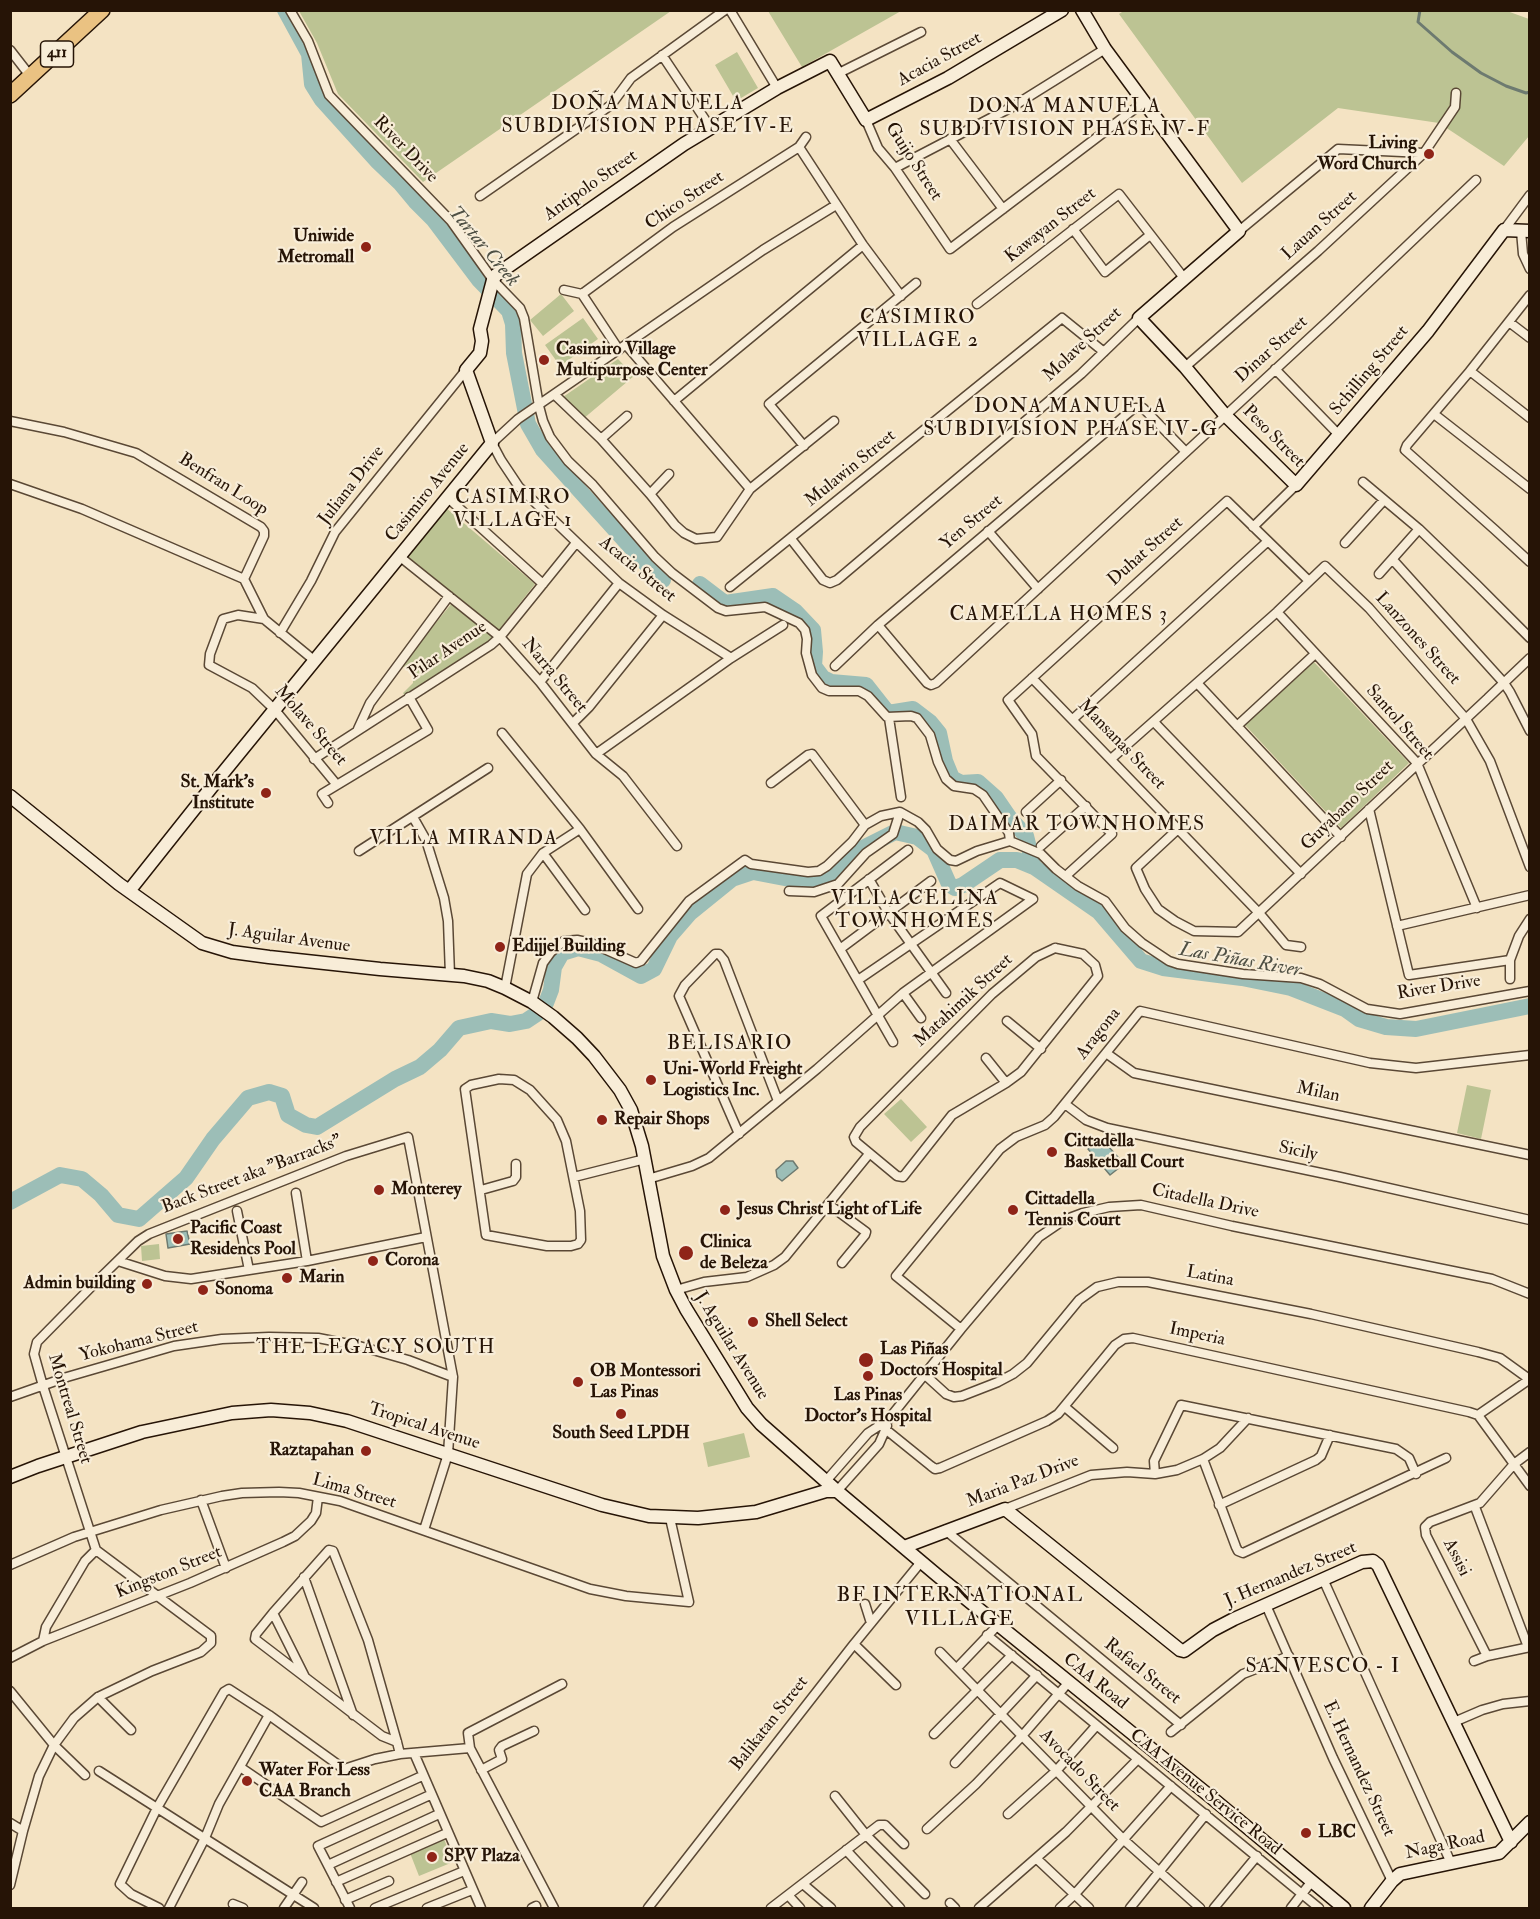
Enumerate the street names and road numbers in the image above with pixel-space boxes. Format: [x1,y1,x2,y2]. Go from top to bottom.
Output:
street label: Acacia Street [894,28,986,92]
road number: 411 [40,41,74,67]
street label: River Drive [368,112,442,188]
street label: Guijo Street [880,119,946,205]
street label: Antipolo Street [540,146,642,226]
street label: Chico Street [642,167,728,235]
street label: Kawayan Street [1001,184,1101,268]
street label: Lauan Street [1278,187,1362,265]
street label: Molave Street [1039,303,1127,387]
street label: Dinar Street [1231,312,1313,388]
street label: Schilling Street [1326,322,1414,420]
street label: Peso Street [1237,401,1309,473]
street label: Mulawin Street [801,426,901,512]
street label: Casimiro Avenue [381,439,475,547]
street label: Juliana Drive [314,442,390,530]
street label: Benfran Loop [174,449,272,521]
street label: Yen Street [936,491,1008,555]
street label: Duhat Street [1104,513,1188,591]
street label: Acacia Street [594,532,680,608]
street label: Lanzones Street [1370,588,1464,690]
street label: Pilar Avenue [405,617,491,685]
street label: Narra Street [516,634,592,718]
street label: Molave Street [269,681,351,771]
street label: Santol Street [1360,681,1438,765]
street label: Mansanas Street [1072,695,1170,795]
street label: Guyabano Street [1297,756,1399,856]
street label: J. Aguilar Avenue [226,920,352,958]
street label: Matahimik Street [910,950,1018,1052]
street label: River Drive [1396,971,1482,1005]
street label: Aragona [1072,1004,1126,1064]
street label: Milan [1294,1078,1342,1108]
street label: Back Street aka "Barracks" [159,1131,345,1219]
street label: Sicily [1277,1137,1319,1167]
street label: Citadella Drive [1149,1180,1261,1224]
street label: Latina [1185,1262,1235,1292]
street label: J. Aguilar Avenue [689,1288,773,1404]
street label: Yokohama Street [77,1317,201,1367]
street label: Imperia [1167,1319,1227,1351]
street label: Montreal Street [42,1351,96,1467]
street label: Tropical Avenue [366,1399,482,1455]
street label: Maria Paz Drive [964,1451,1082,1513]
street label: Lima Street [310,1470,398,1514]
street label: Assisi [1437,1535,1475,1581]
street label: J. Hernandez Street [1222,1537,1360,1613]
street label: Kingston Street [113,1542,225,1604]
street label: Rafael Street [1099,1634,1185,1710]
street label: CAA Road [1058,1649,1132,1715]
street label: Balikatan Street [726,1672,814,1776]
street label: E. Hernandez Street [1317,1698,1399,1840]
street label: Avocado Street [1034,1725,1124,1817]
street label: CAA Avenue Service Road [1125,1725,1285,1861]
street label: Naga Road [1403,1827,1487,1865]

